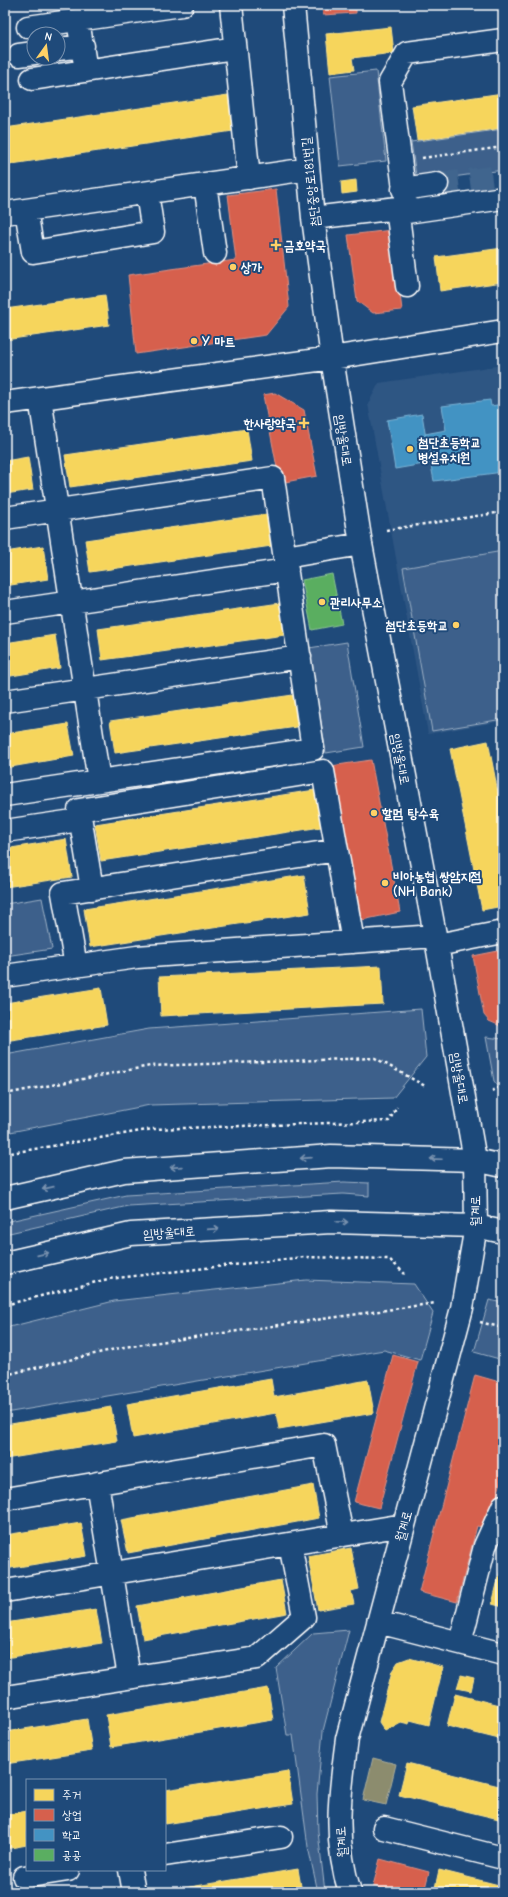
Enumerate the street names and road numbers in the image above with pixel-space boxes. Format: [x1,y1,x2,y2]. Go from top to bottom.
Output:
street label: 첨단중앙로181번길 [298,136,323,228]
street label: 임방울대로 [332,413,355,467]
street label: 임방울대로 [388,732,413,786]
street label: 임방울대로 [448,1051,471,1105]
street label: 월계로 [468,1195,483,1227]
street label: 임방울대로 [142,1223,196,1242]
street label: 월계로 [392,1509,415,1543]
street label: 월계로 [333,1826,350,1858]

